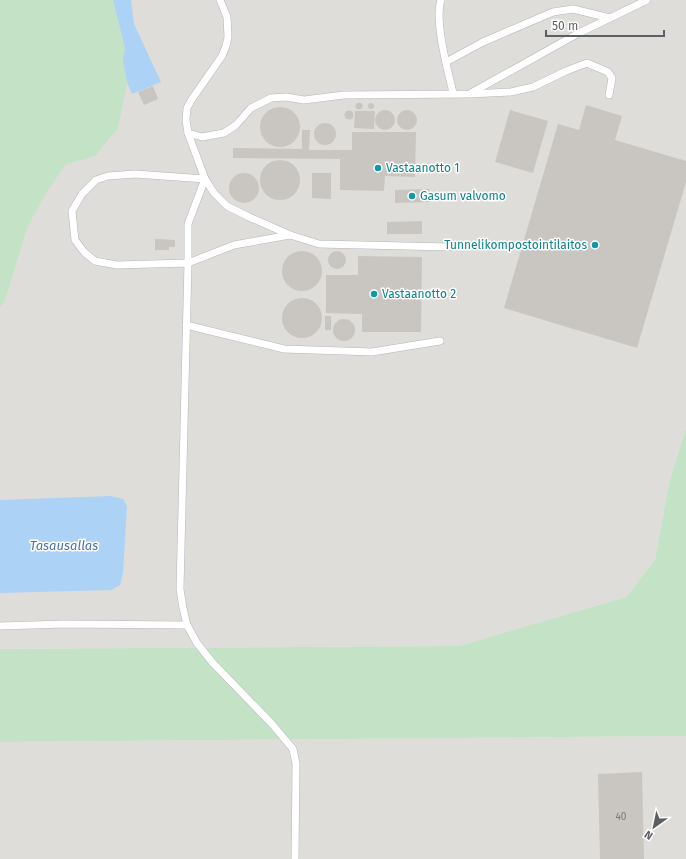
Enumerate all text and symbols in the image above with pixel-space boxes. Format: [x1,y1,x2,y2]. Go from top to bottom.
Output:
scale bar [546,12,664,38]
text: 50 m [552,19,578,33]
place label: Vastaanotto 1 [386,161,459,175]
marker: Vastaanotto 1 [373,163,383,173]
place label: Gasum valvomo [420,189,506,203]
marker: Gasum valvomo [407,191,417,201]
place label: Tunnelikompostointilaitos [444,238,587,252]
marker: Tunnelikompostointilaitos [590,240,600,250]
place label: Vastaanotto 2 [382,287,456,301]
marker: Vastaanotto 2 [369,289,379,299]
water label: Tasausallas [30,538,98,553]
north arrow [634,807,674,847]
house number: 40 [616,811,627,823]
text: N [642,828,655,842]

